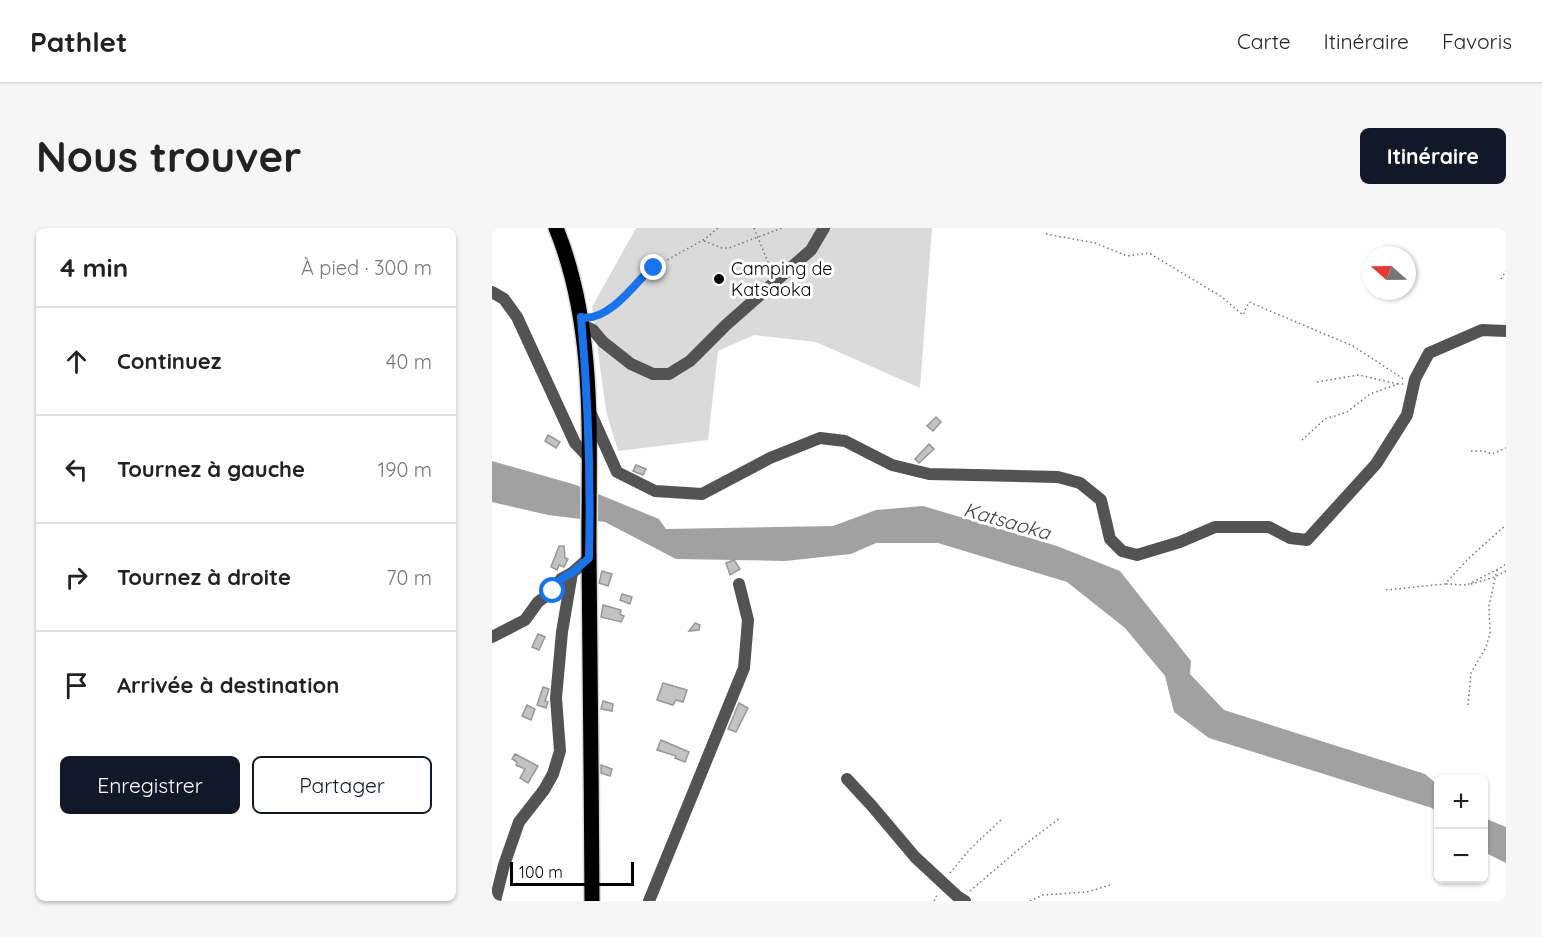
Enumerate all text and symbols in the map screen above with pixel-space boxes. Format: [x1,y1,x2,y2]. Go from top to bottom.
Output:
text: Pathlet [30,24,127,59]
text: Carte [1237,28,1291,54]
text: Itinéraire [1324,28,1409,54]
text: Favoris [1442,28,1512,54]
button: Itinéraire [1360,128,1506,184]
text: Nous trouver [36,130,301,183]
north arrow [1362,246,1416,300]
text: 4 min [60,251,128,284]
route end [640,254,666,280]
text: À pied · 300 m [301,255,432,280]
place label: Camping de Katsaoka [731,257,832,301]
marker: Camping de Katsaoka [712,272,726,286]
icon: ahead [60,345,93,378]
text: Continuez [117,347,221,375]
text: 40 m [386,349,432,374]
icon: left [60,453,93,486]
text: Tournez à gauche [117,455,305,483]
text: 190 m [378,457,432,482]
water label: Katsaoka [961,496,1055,545]
icon: right [60,561,93,594]
text: Tournez à droite [117,563,291,591]
text: 70 m [386,565,432,590]
route start [539,577,565,603]
icon: arrive [60,669,93,702]
text: Arrivée à destination [117,671,339,699]
button: Enregistrer [60,756,240,814]
button: Partager [252,756,432,814]
map controls [1434,775,1488,883]
button: + [1434,775,1488,829]
button: − [1434,829,1488,883]
scale bar [510,859,634,886]
text: 100 m [519,862,563,882]

